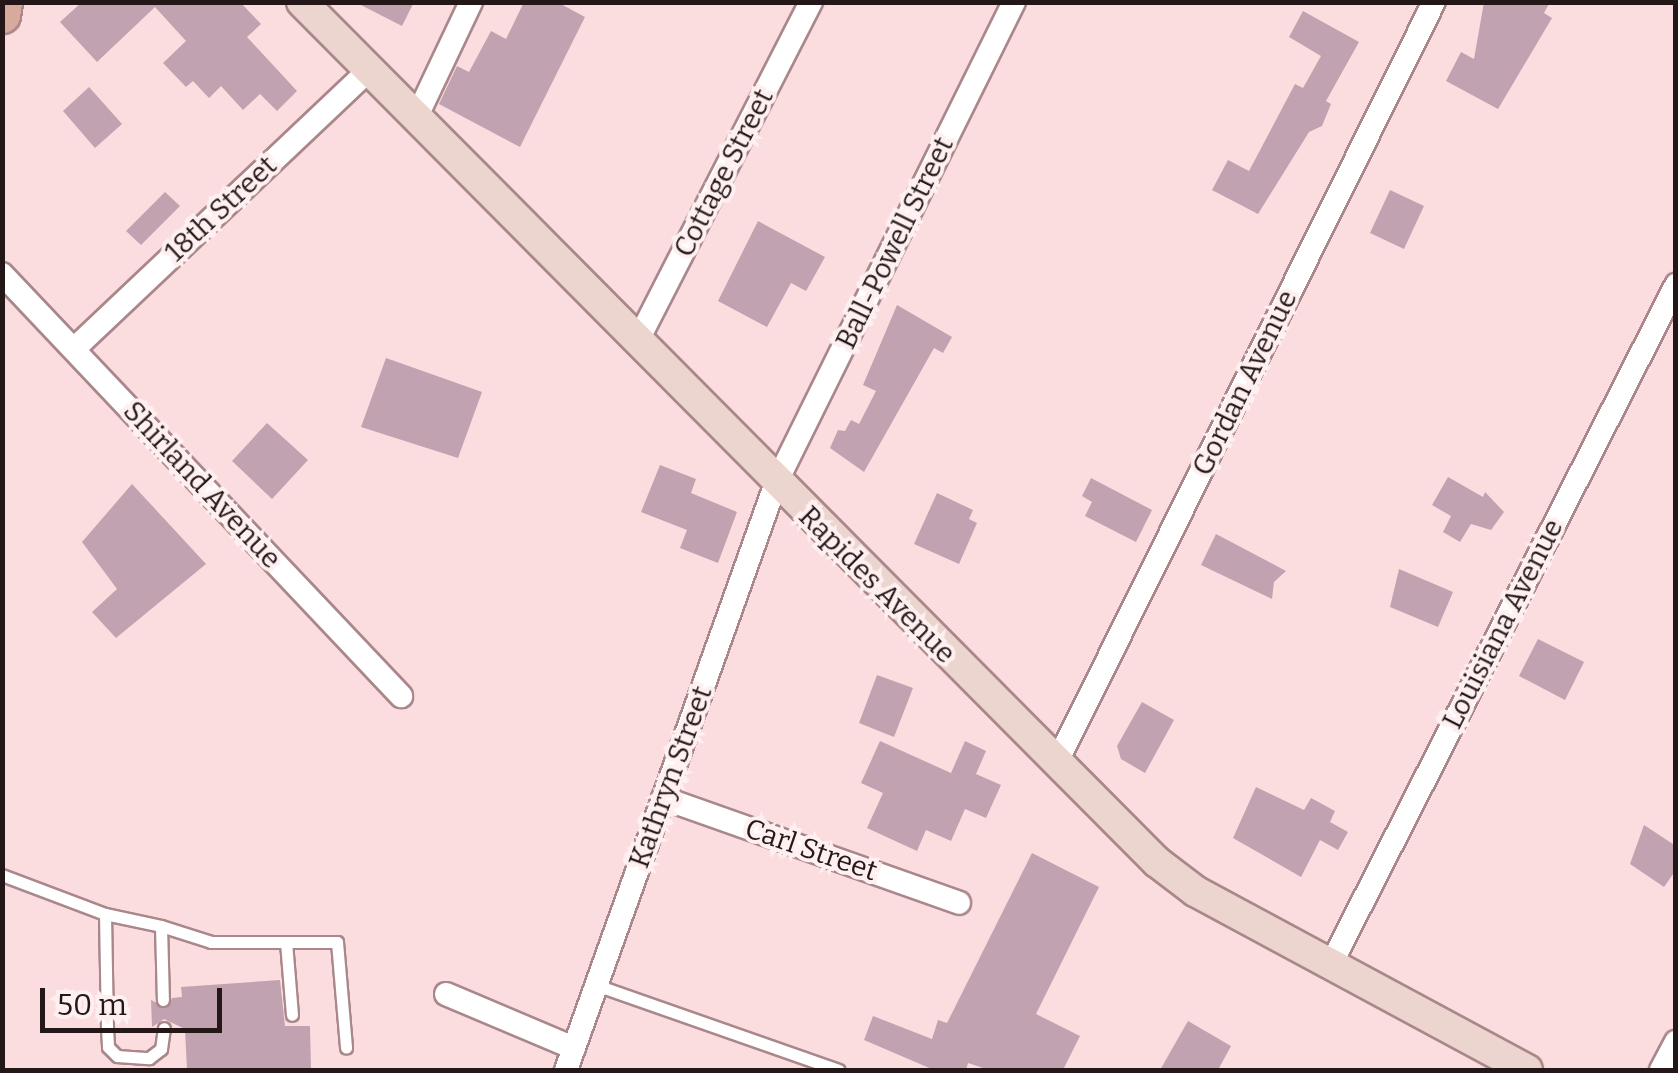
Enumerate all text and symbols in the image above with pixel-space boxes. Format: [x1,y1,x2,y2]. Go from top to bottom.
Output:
street label: Cottage Street [667,83,781,263]
street label: Ball-Powell Street [829,132,961,354]
street label: 18th Street [158,149,284,269]
street label: Gordan Avenue [1186,285,1304,481]
street label: Shirland Avenue [116,395,288,575]
street label: Rapides Avenue [792,500,962,670]
street label: Louisiana Avenue [1436,514,1570,734]
street label: Kathryn Street [623,682,719,872]
street label: Carl Street [741,812,881,888]
scale bar [45,968,228,1030]
text: 50 m [57,987,127,1023]

